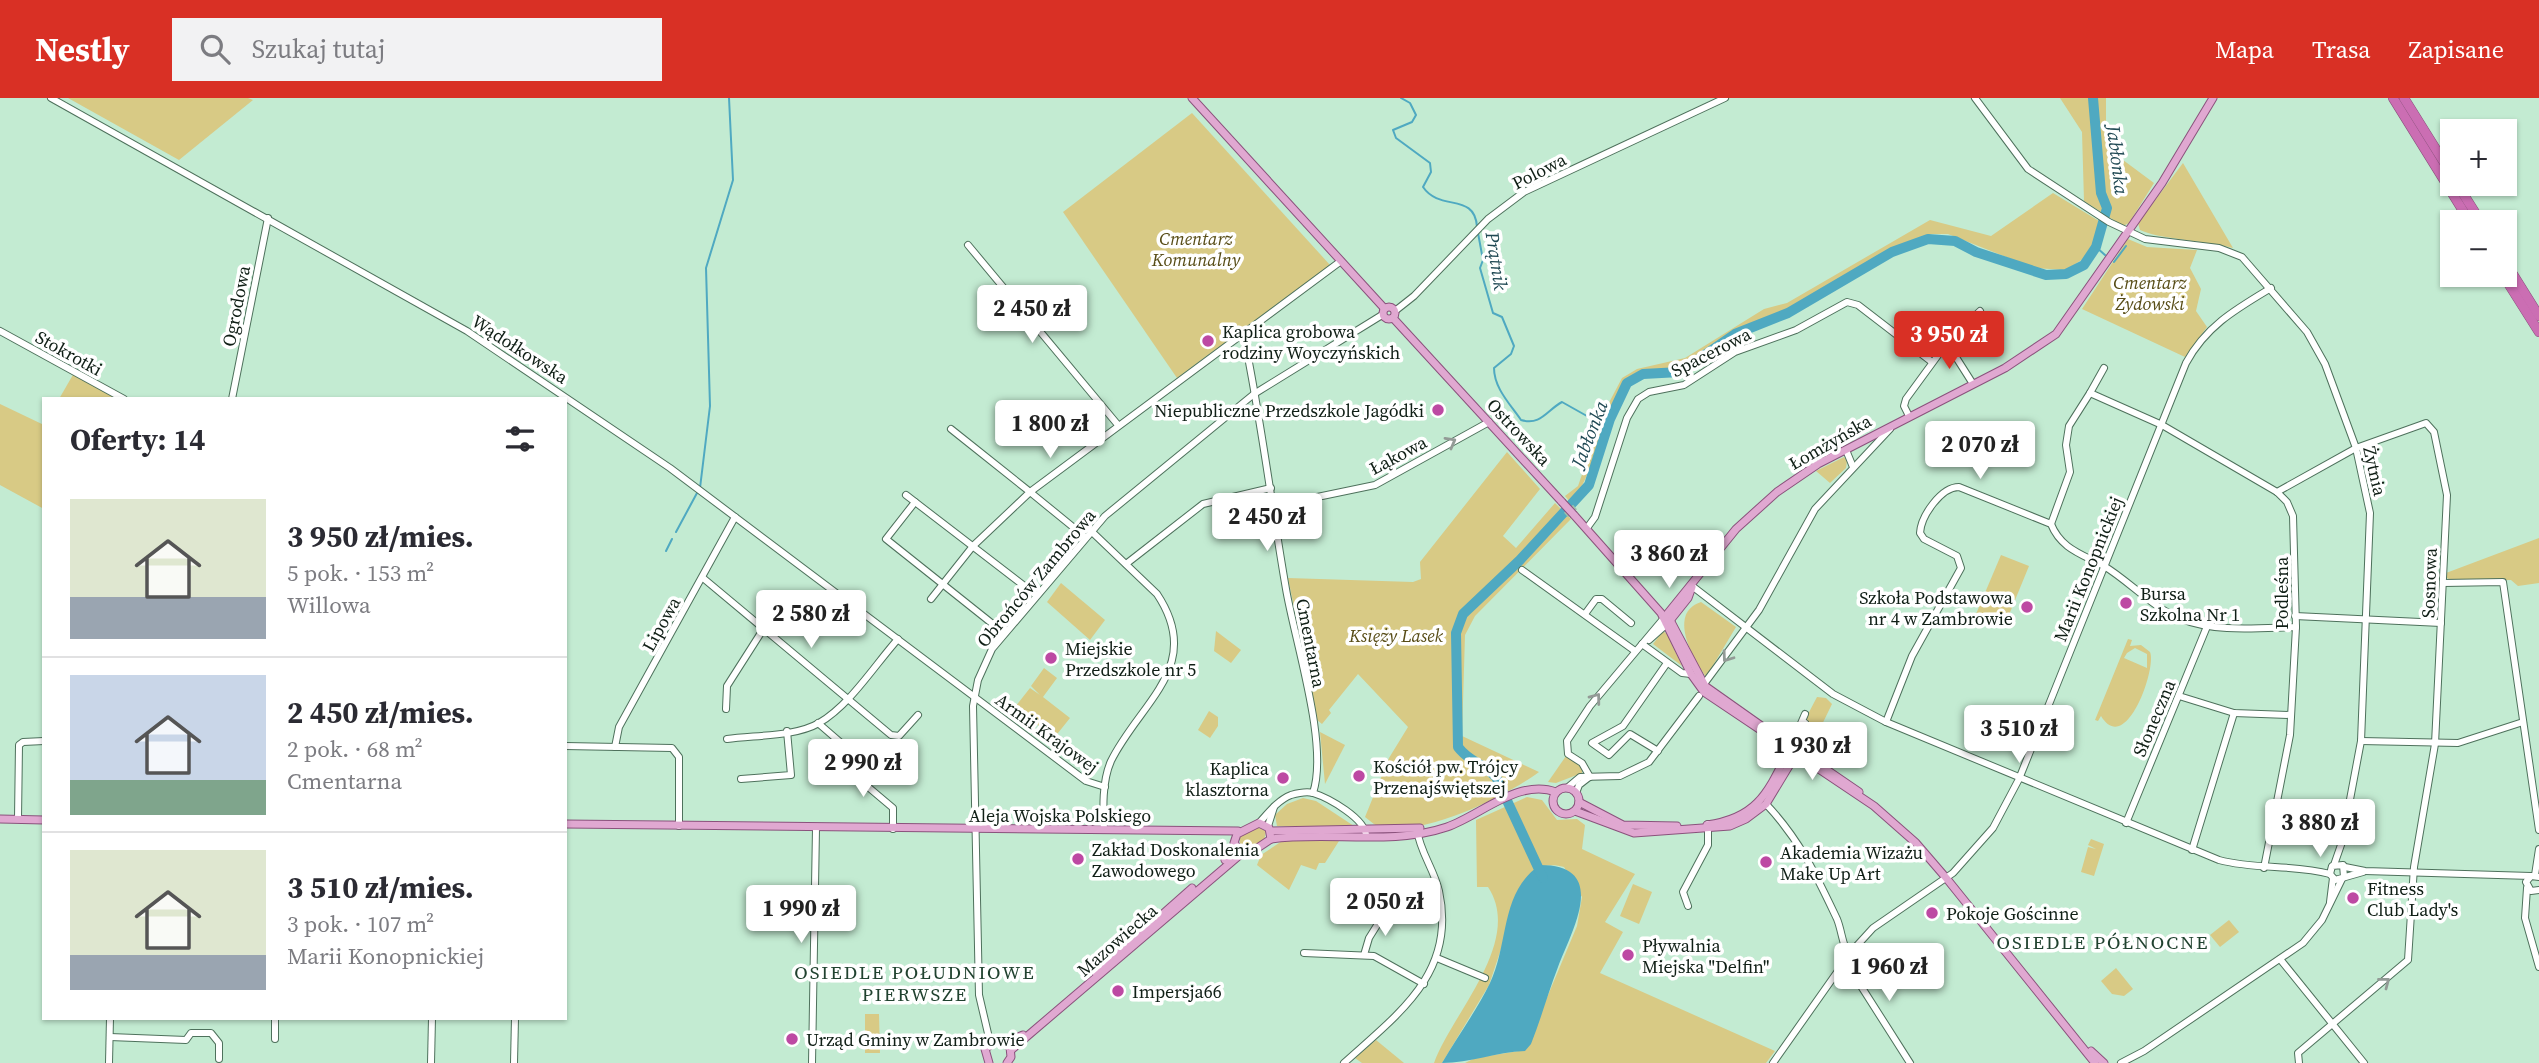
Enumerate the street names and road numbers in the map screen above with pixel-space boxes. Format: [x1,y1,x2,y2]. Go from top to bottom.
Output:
street label: Polowa [1508,146,1571,195]
street label: Ogrodowa [216,263,256,349]
street label: Wądołkowska [467,309,574,390]
street label: Spacerowa [1667,321,1756,383]
street label: Stokrotki [31,324,107,382]
street label: Ostrowska [1481,393,1557,472]
street label: Łomżyńska [1784,408,1877,476]
street label: Łąkowa [1365,429,1432,481]
street label: Żytnia [2357,444,2393,499]
street label: Marii Konopnickiej [2047,493,2129,645]
street label: Obrońców Zambrowa [971,503,1102,652]
street label: Sosnowa [2415,547,2443,619]
street label: Podleśna [2269,556,2294,629]
street label: Lipowa [636,591,687,656]
street label: Cmentarna [1290,596,1332,690]
street label: Słoneczna [2127,675,2182,760]
street label: Armii Krajowej [990,687,1104,779]
street label: Aleja Wojska Polskiego [969,803,1151,828]
street label: Mazowiecka [1071,898,1163,982]

